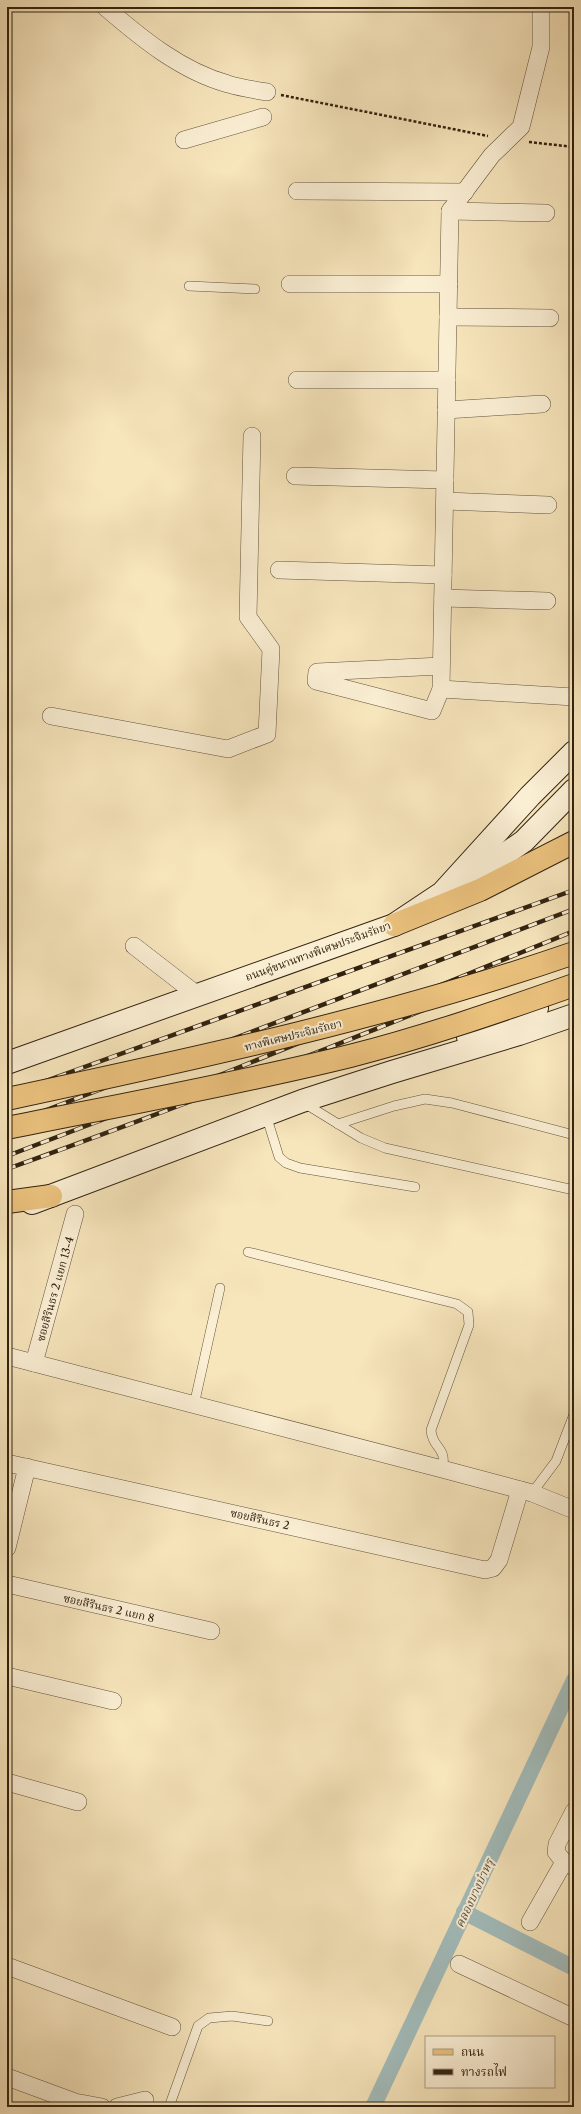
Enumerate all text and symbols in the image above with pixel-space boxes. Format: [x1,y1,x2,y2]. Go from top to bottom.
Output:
street label: ถนนคู่ขนานทางพิเศษประจิมรัถยา [243,918,393,984]
street label: ทางพิเศษประจิมรัถยา [243,1016,343,1054]
street label: ซอยสิรินธร 2 แยก 13-4 [33,1235,77,1343]
street label: ซอยสิรินธร 2 [229,1505,291,1533]
street label: ซอยสิรินธร 2 แยก 8 [62,1591,156,1625]
water label: คลองบางบำหรุ [452,1855,498,1930]
legend [425,2036,555,2088]
text: ถนน [461,2044,484,2059]
text: ทางรถไฟ [461,2063,507,2079]

